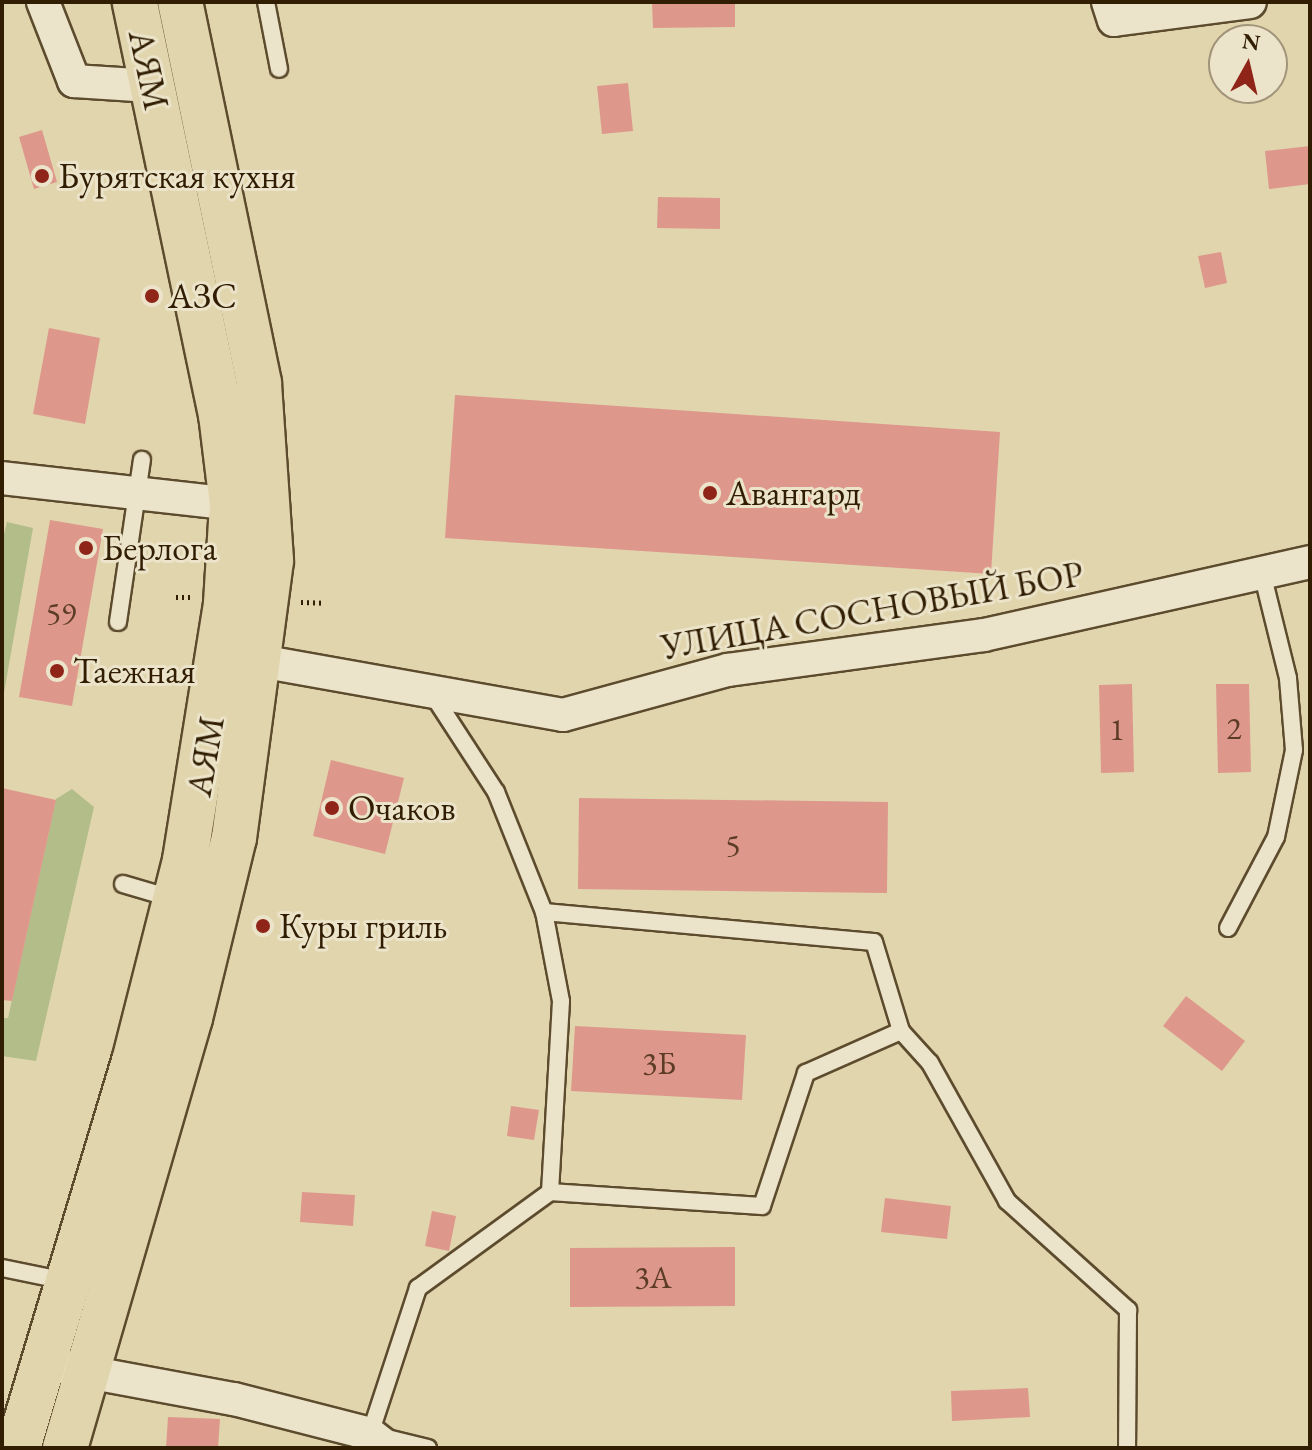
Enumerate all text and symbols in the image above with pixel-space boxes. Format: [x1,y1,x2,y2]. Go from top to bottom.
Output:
north arrow [1208,24,1288,104]
street label: АЯМ [119,26,179,114]
text: N [1240,26,1262,57]
place label: Бурятская кухня [58,154,296,198]
marker: Бурятская кухня [33,167,51,185]
place label: АЗС [168,274,237,318]
marker: АЗС [143,287,161,305]
place label: Авангард [726,471,861,515]
marker: Авангард [701,484,719,502]
place label: Берлога [102,526,217,570]
marker: Берлога [77,539,95,557]
street label: УЛИЦА СОСНОВЫЙ БОР [658,552,1086,668]
house number: 59 [46,594,76,632]
place label: Таежная [73,649,196,693]
marker: Таежная [48,662,66,680]
house number: 2 [1226,709,1242,747]
house number: 1 [1109,710,1125,748]
street label: АЯМ [177,712,233,800]
place label: Очаков [348,786,456,830]
marker: Очаков [323,799,341,817]
house number: 5 [725,826,741,864]
place label: Куры гриль [279,904,447,948]
marker: Куры гриль [254,917,272,935]
house number: 3Б [642,1044,676,1082]
house number: 3А [634,1258,672,1296]

